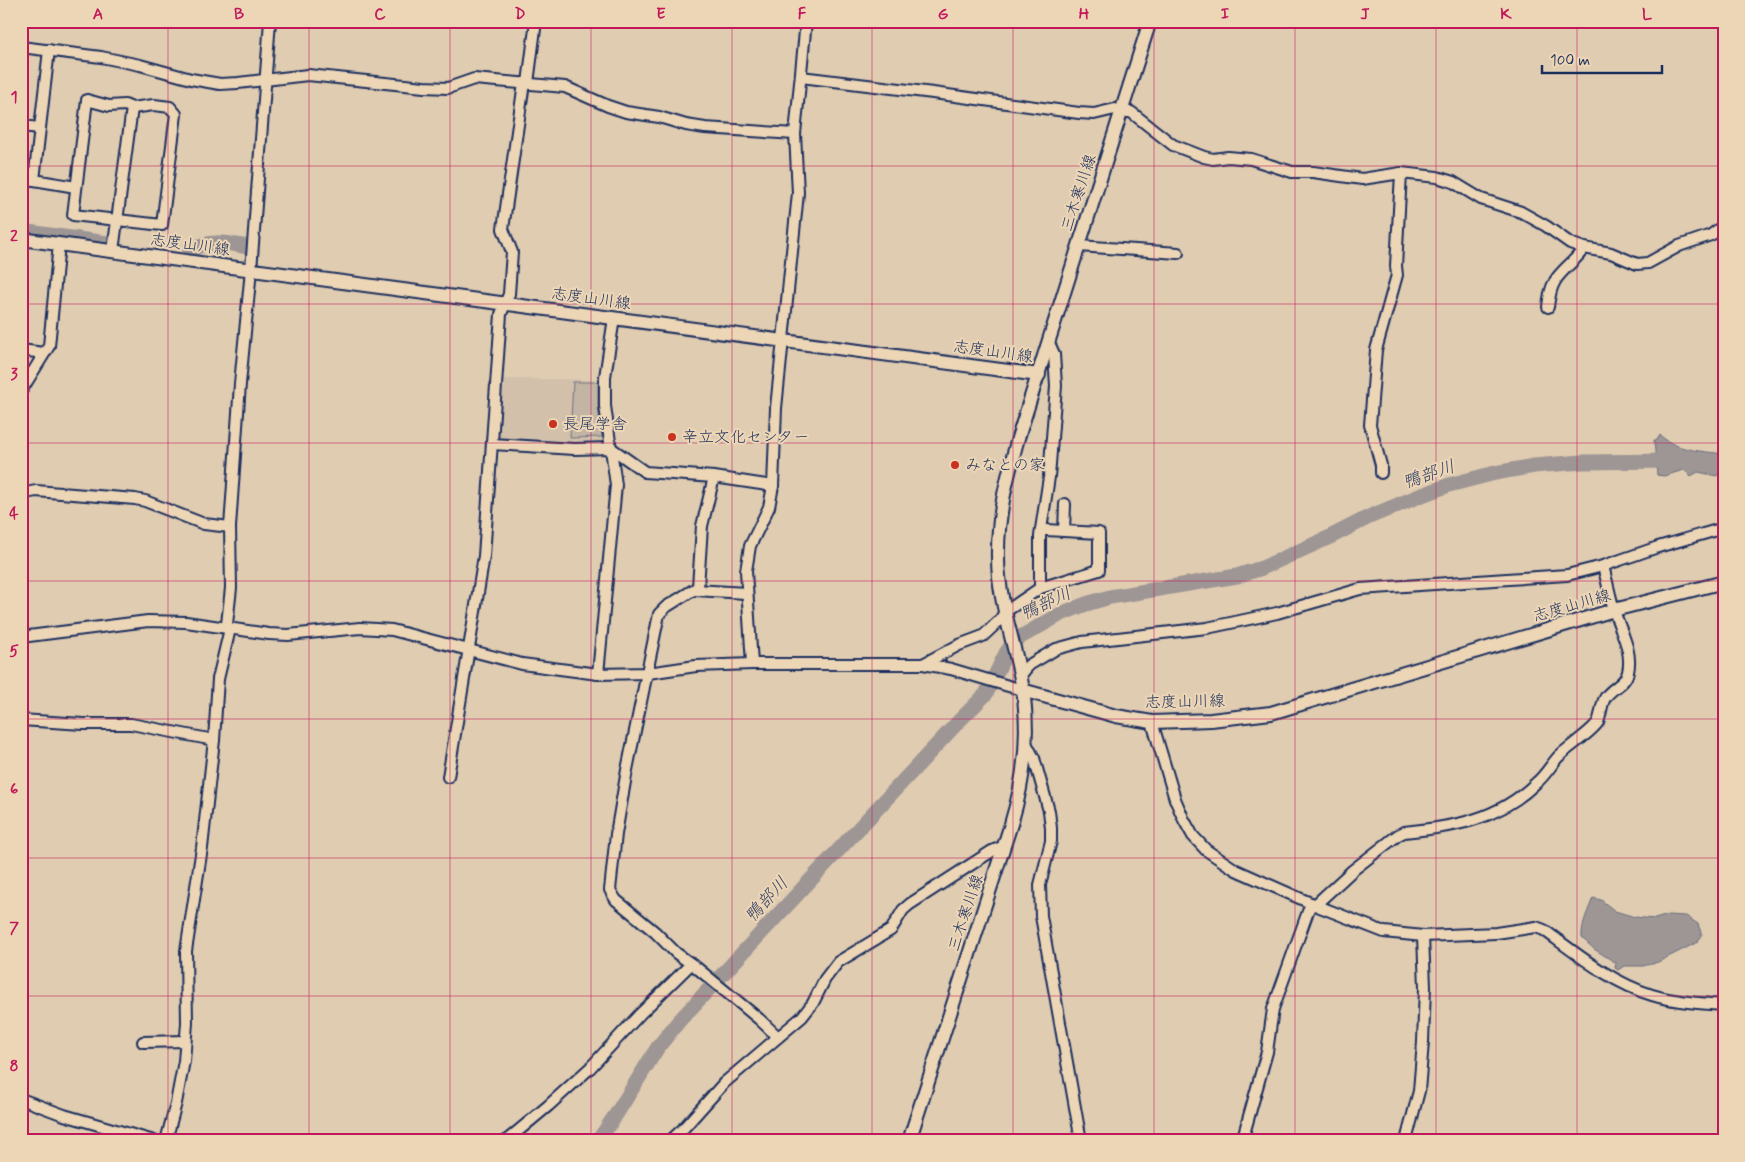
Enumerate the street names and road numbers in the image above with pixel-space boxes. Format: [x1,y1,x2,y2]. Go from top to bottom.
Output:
street label: 三木寒川線 [1057,152,1101,234]
street label: 志度山川線 [149,229,231,261]
street label: 志度山川線 [550,283,632,315]
street label: 志度山川線 [952,336,1034,368]
street label: 志度山川線 [1531,585,1613,627]
street label: 志度山川線 [1145,691,1225,713]
street label: 三木寒川線 [944,872,988,954]

